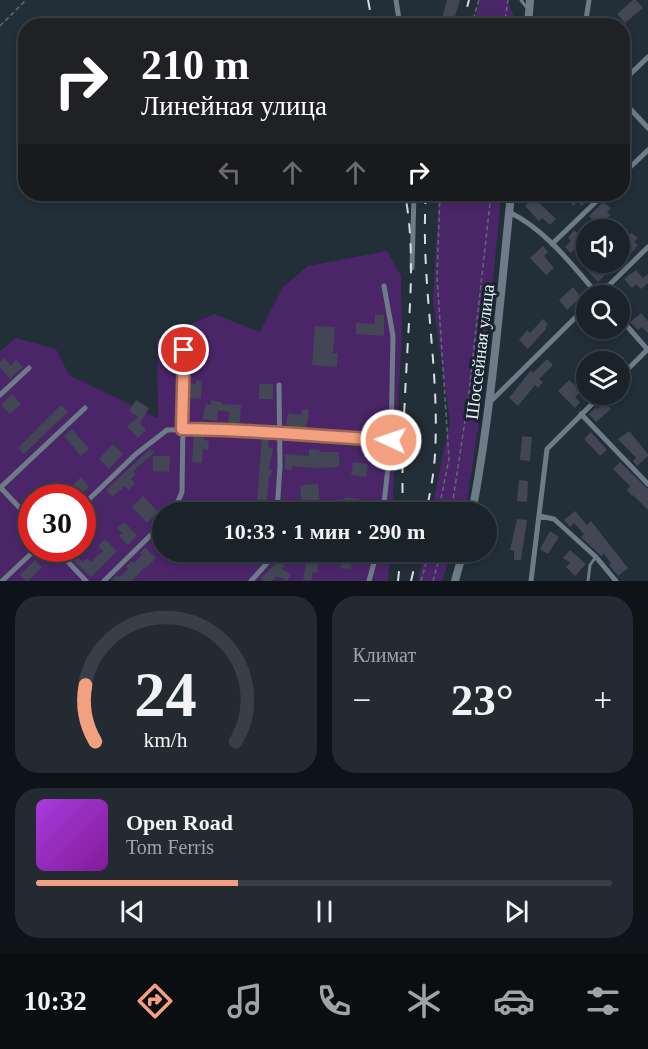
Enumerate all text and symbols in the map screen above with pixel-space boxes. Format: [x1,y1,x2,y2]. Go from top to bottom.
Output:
icon: right [42,42,120,120]
text: 210 m [141,42,250,88]
text: Линейная улица [141,91,327,121]
icon: left [213,156,246,189]
icon: ahead [276,156,309,189]
icon: ahead [339,156,372,189]
icon: right [402,156,435,189]
map controls [576,219,630,405]
button: sound [576,219,630,273]
street label: Шоссейная улица [462,283,498,421]
button: search [576,285,630,339]
pin [158,324,209,375]
icon: arrive [167,333,200,366]
button: layers [576,351,630,405]
position arrow [359,408,423,472]
speed limit sign: 30 [18,484,96,562]
text: 10:33 · 1 мин · 290 m [224,519,425,544]
text: Климат [353,644,416,666]
text: 24 [135,660,197,729]
text: 23° [451,675,514,725]
text: − [353,682,371,718]
text: + [593,682,612,718]
text: km/h [144,728,188,752]
text: Open Road [126,810,233,835]
text: Tom Ferris [126,836,214,858]
icon: previous [116,895,149,928]
icon: pause [308,895,341,928]
icon: next [500,895,533,928]
icon: directions [134,980,176,1022]
icon: music [224,980,266,1022]
icon: phone [313,980,355,1022]
icon: climate [403,980,445,1022]
icon: car [493,980,535,1022]
icon: filters [582,980,624,1022]
text: 10:32 [24,986,87,1016]

